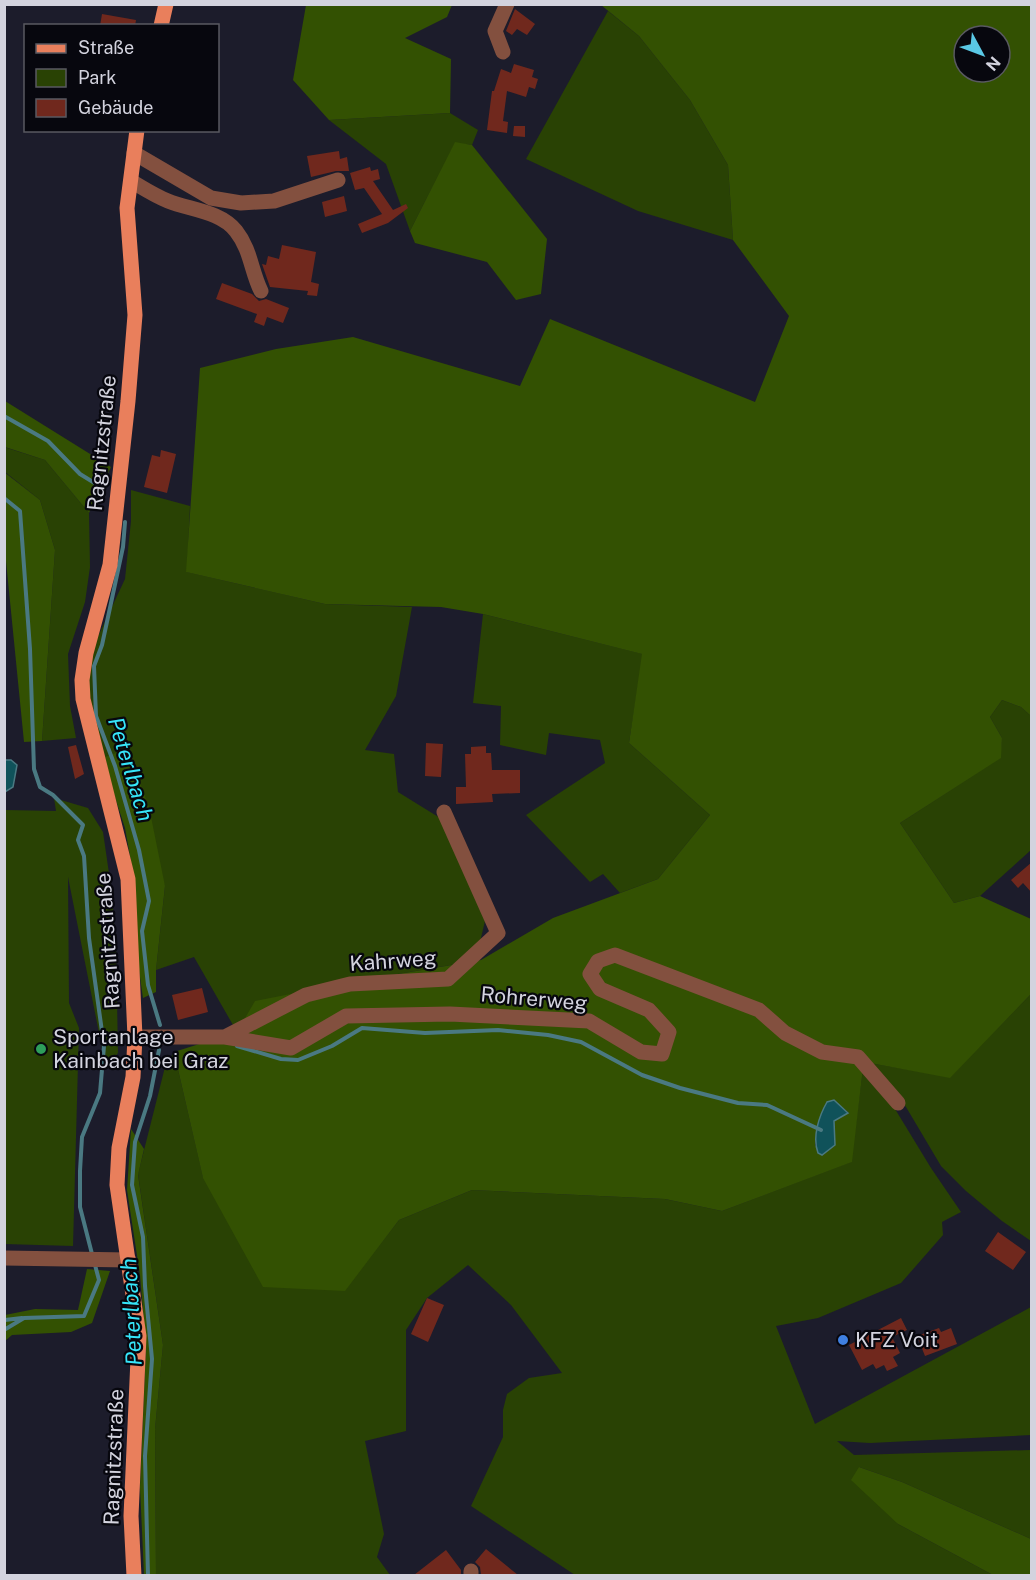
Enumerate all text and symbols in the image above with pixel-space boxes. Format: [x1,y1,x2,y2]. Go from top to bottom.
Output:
legend [24,24,219,132]
north arrow [952,24,1012,84]
text: Straße [78,37,134,58]
text: N [982,53,1004,74]
text: Park [78,67,116,88]
text: Gebäude [78,97,153,118]
street label: Ragnitzstraße [82,374,121,512]
water label: Peterlbach [103,714,159,824]
street label: Ragnitzstraße [90,872,125,1010]
street label: Kahrweg [348,945,437,976]
street label: Rohrerweg [479,981,589,1016]
place label: Sportanlage Kainbach bei Graz [53,1024,228,1073]
marker: Sportanlage Kainbach bei Graz [34,1042,48,1056]
water label: Peterlbach [115,1258,147,1366]
place label: KFZ Voit [855,1327,938,1352]
marker: KFZ Voit [836,1333,850,1347]
street label: Ragnitzstraße [99,1388,128,1526]

